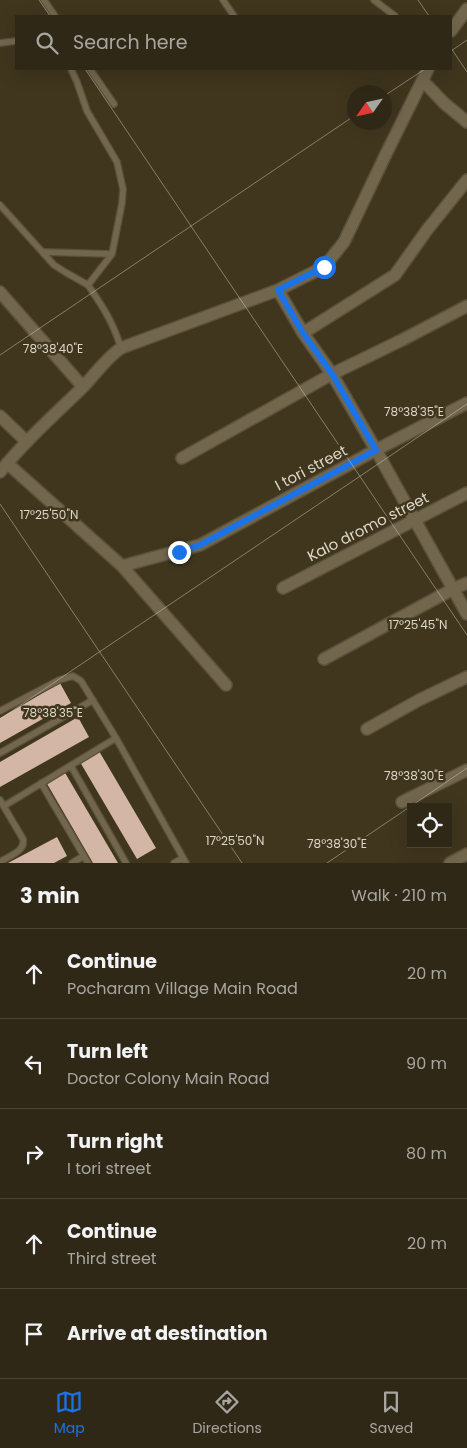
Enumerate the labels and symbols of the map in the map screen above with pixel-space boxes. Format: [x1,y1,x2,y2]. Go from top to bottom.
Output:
north arrow [347,85,392,130]
route start [313,256,336,279]
text: 78°38'40"E [23,340,83,357]
text: 78°38'35"E [384,403,444,420]
street label: I tori street [271,440,351,495]
street label: Kalo dromo street [303,487,432,566]
text: 17°25'50"N [20,506,78,523]
route end [168,541,191,564]
text: 17°25'45"N [389,616,447,633]
text: 78°38'35"E [23,704,83,721]
text: 78°38'30"E [384,767,444,784]
text: 17°25'50"N [206,832,264,849]
text: 78°38'30"E [307,835,367,852]

